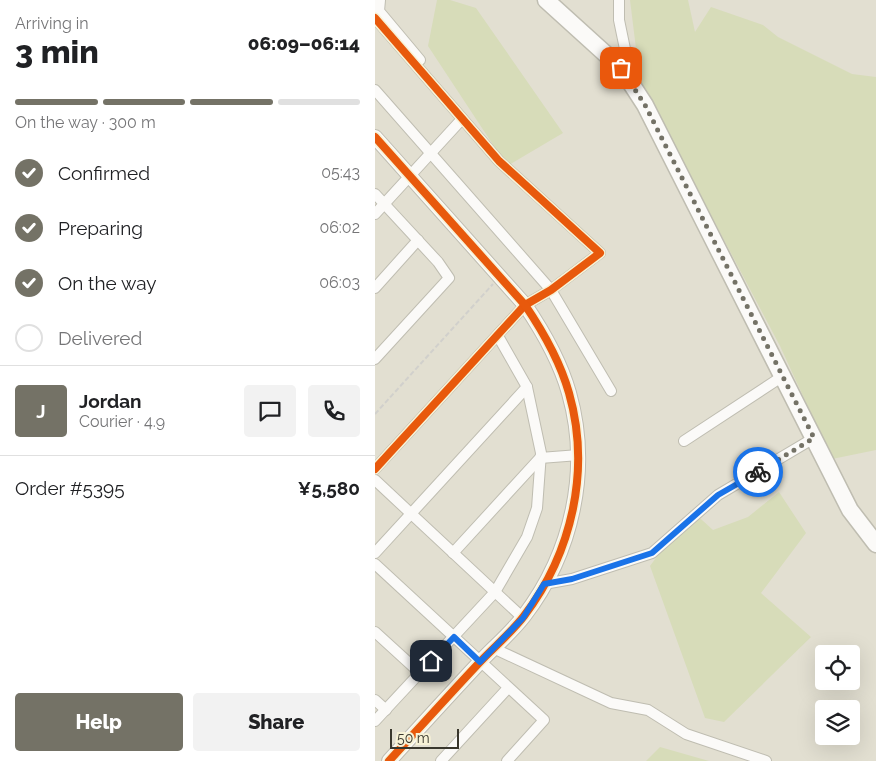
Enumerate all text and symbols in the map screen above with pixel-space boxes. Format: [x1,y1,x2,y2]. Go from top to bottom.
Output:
text: Arriving in [15,14,89,33]
text: 06:09–06:14 [248,32,360,54]
text: 3 min [15,33,99,70]
pin [600,47,642,89]
icon: bag [607,54,635,82]
text: On the way · 300 m [15,113,156,132]
icon: check [15,159,43,187]
text: Confirmed [58,162,150,184]
text: 05:43 [321,163,360,182]
icon: check [15,214,43,242]
text: Preparing [58,217,143,239]
text: 06:02 [319,218,360,237]
icon: check [15,269,43,297]
text: On the way [58,272,157,294]
text: 06:03 [319,273,360,292]
text: Delivered [58,327,142,349]
button: chat [244,385,296,437]
button: phone [308,385,360,437]
text: Jordan [79,390,142,412]
text: J [36,400,46,422]
text: Courier · 4.9 [79,412,165,431]
courier [733,447,783,497]
icon: bike [744,458,772,486]
text: Order #5395 [15,477,125,499]
text: ¥5,580 [298,477,360,499]
pin [410,640,452,682]
map controls [815,645,860,745]
button: locate [815,645,860,690]
icon: home [417,647,445,675]
button: Help [15,693,183,751]
button: Share [193,693,360,751]
button: layers [815,700,860,745]
scale bar [390,726,459,749]
text: 50 m [397,730,430,746]

